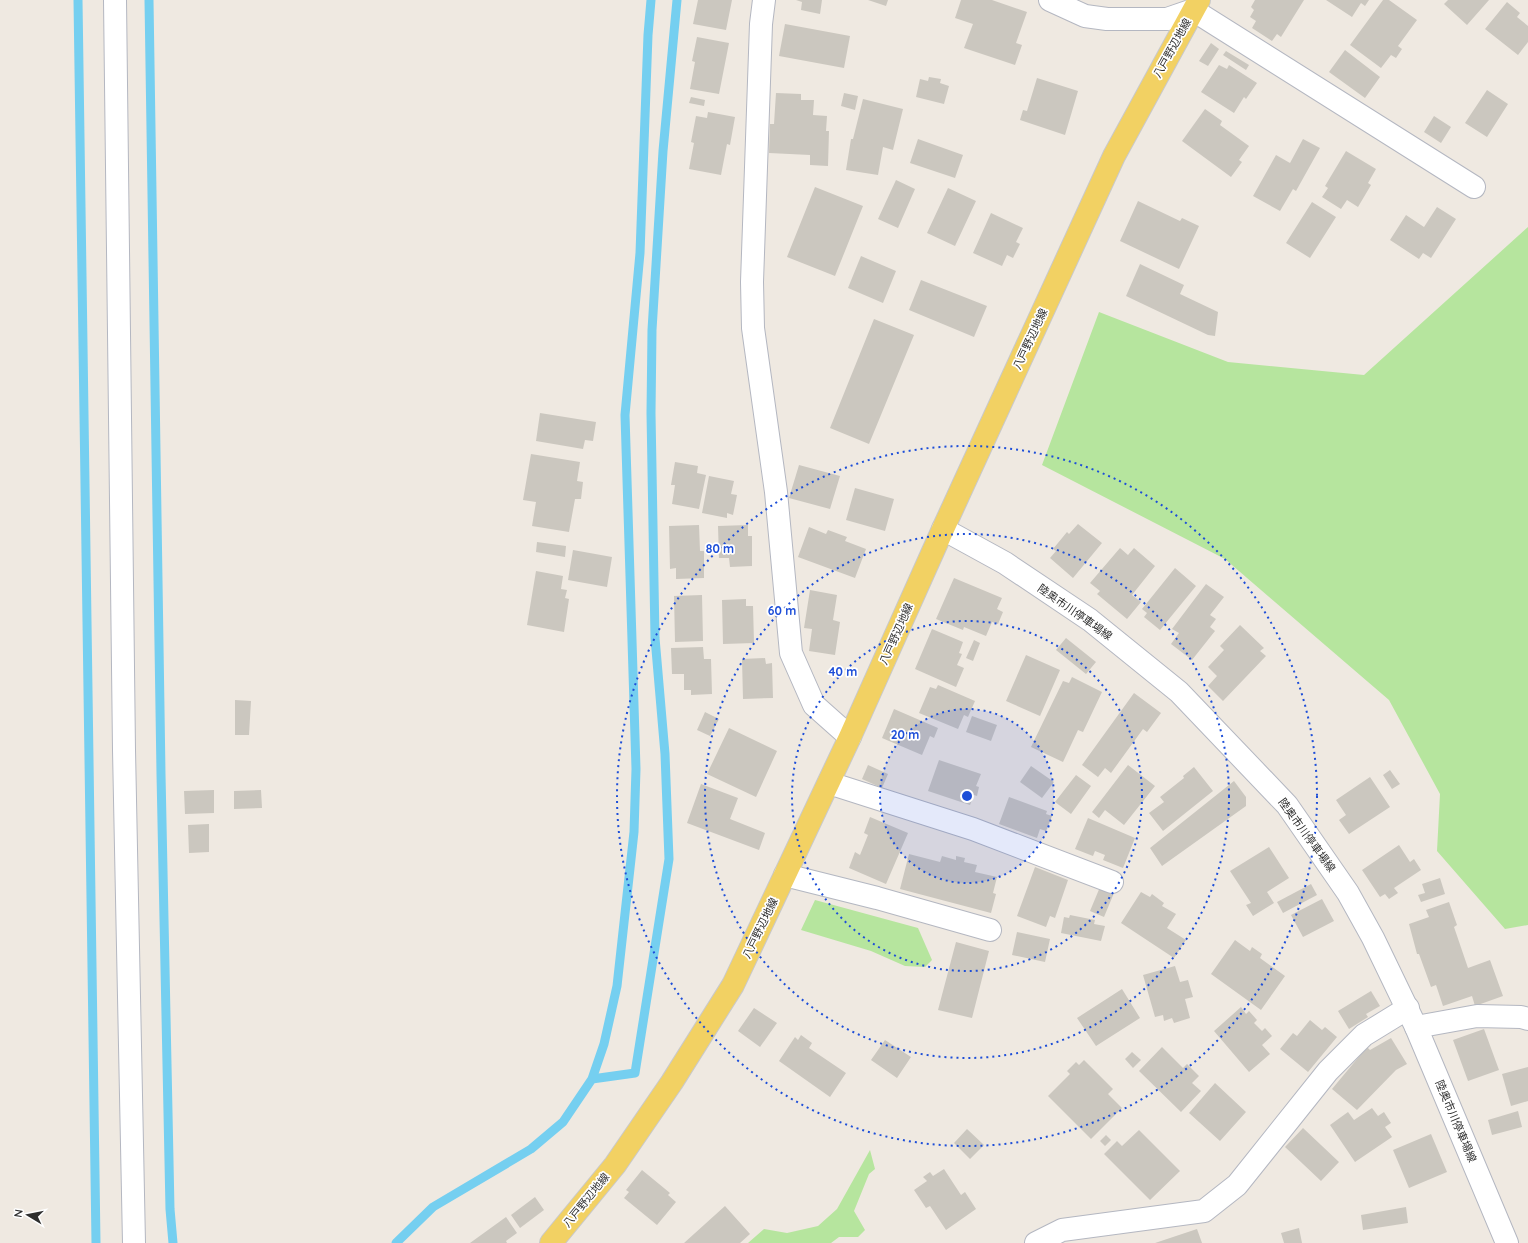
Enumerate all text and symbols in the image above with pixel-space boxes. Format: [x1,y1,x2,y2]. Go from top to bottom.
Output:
street label: 八戸野辺地線 [1150,16,1194,80]
street label: 八戸野辺地線 [1010,306,1050,372]
text: 80 m [706,541,734,556]
street label: 陸奥市川停車場線 [1035,581,1115,643]
street label: 八戸野辺地線 [876,601,916,667]
text: 60 m [768,603,796,618]
text: 40 m [829,664,857,679]
text: 20 m [891,727,919,742]
centre of rings [960,789,974,803]
street label: 陸奥市川停車場線 [1275,795,1339,875]
street label: 八戸野辺地線 [739,895,781,961]
street label: 陸奥市川停車場線 [1432,1078,1480,1164]
street label: 八戸野辺地線 [560,1170,612,1230]
north arrow [8,1195,48,1235]
text: N [11,1208,26,1218]

